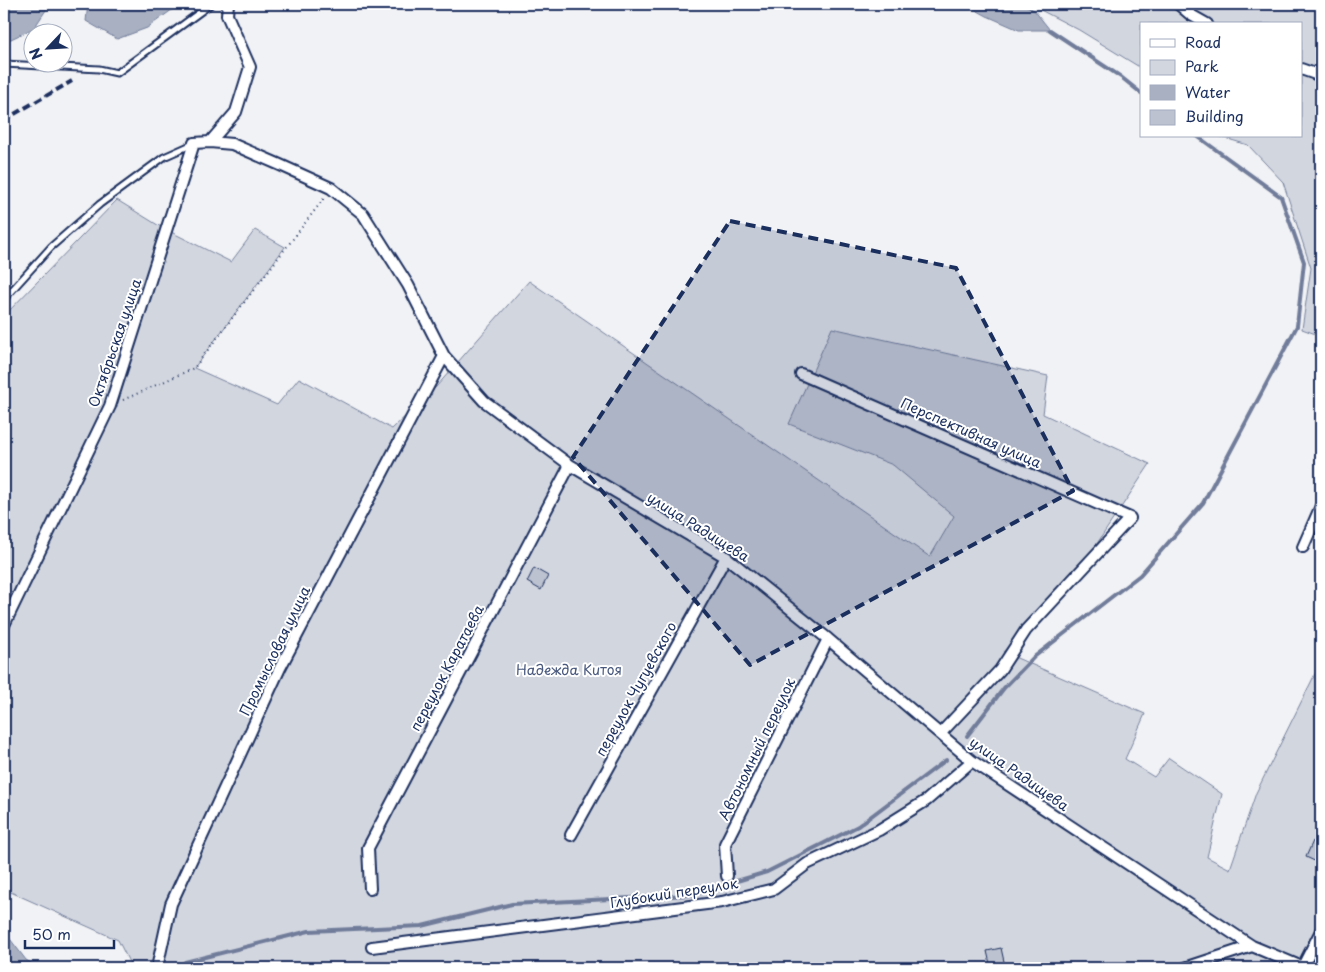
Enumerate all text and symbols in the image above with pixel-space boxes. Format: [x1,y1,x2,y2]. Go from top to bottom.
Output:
north arrow [22,22,72,72]
legend [1140,22,1302,138]
text: Road [1185,30,1221,53]
text: N [24,44,48,63]
text: Park [1185,54,1219,77]
text: Water [1185,80,1230,103]
text: Building [1185,104,1244,127]
street label: Октябрьская улица [83,276,146,410]
street label: Перспективная улица [898,392,1045,473]
street label: улица Радищева [643,487,754,567]
street label: Промысловая улица [234,582,315,719]
street label: переулок Каратаева [404,601,489,735]
street label: переулок Чугуевского [590,618,681,760]
park label: Надежда Китоя [516,659,622,680]
street label: Автономный переулок [713,673,801,824]
street label: улица Радищева [965,731,1074,816]
street label: Глубокий переулок [608,872,740,913]
scale bar [25,917,114,949]
text: 50 m [32,922,71,945]

